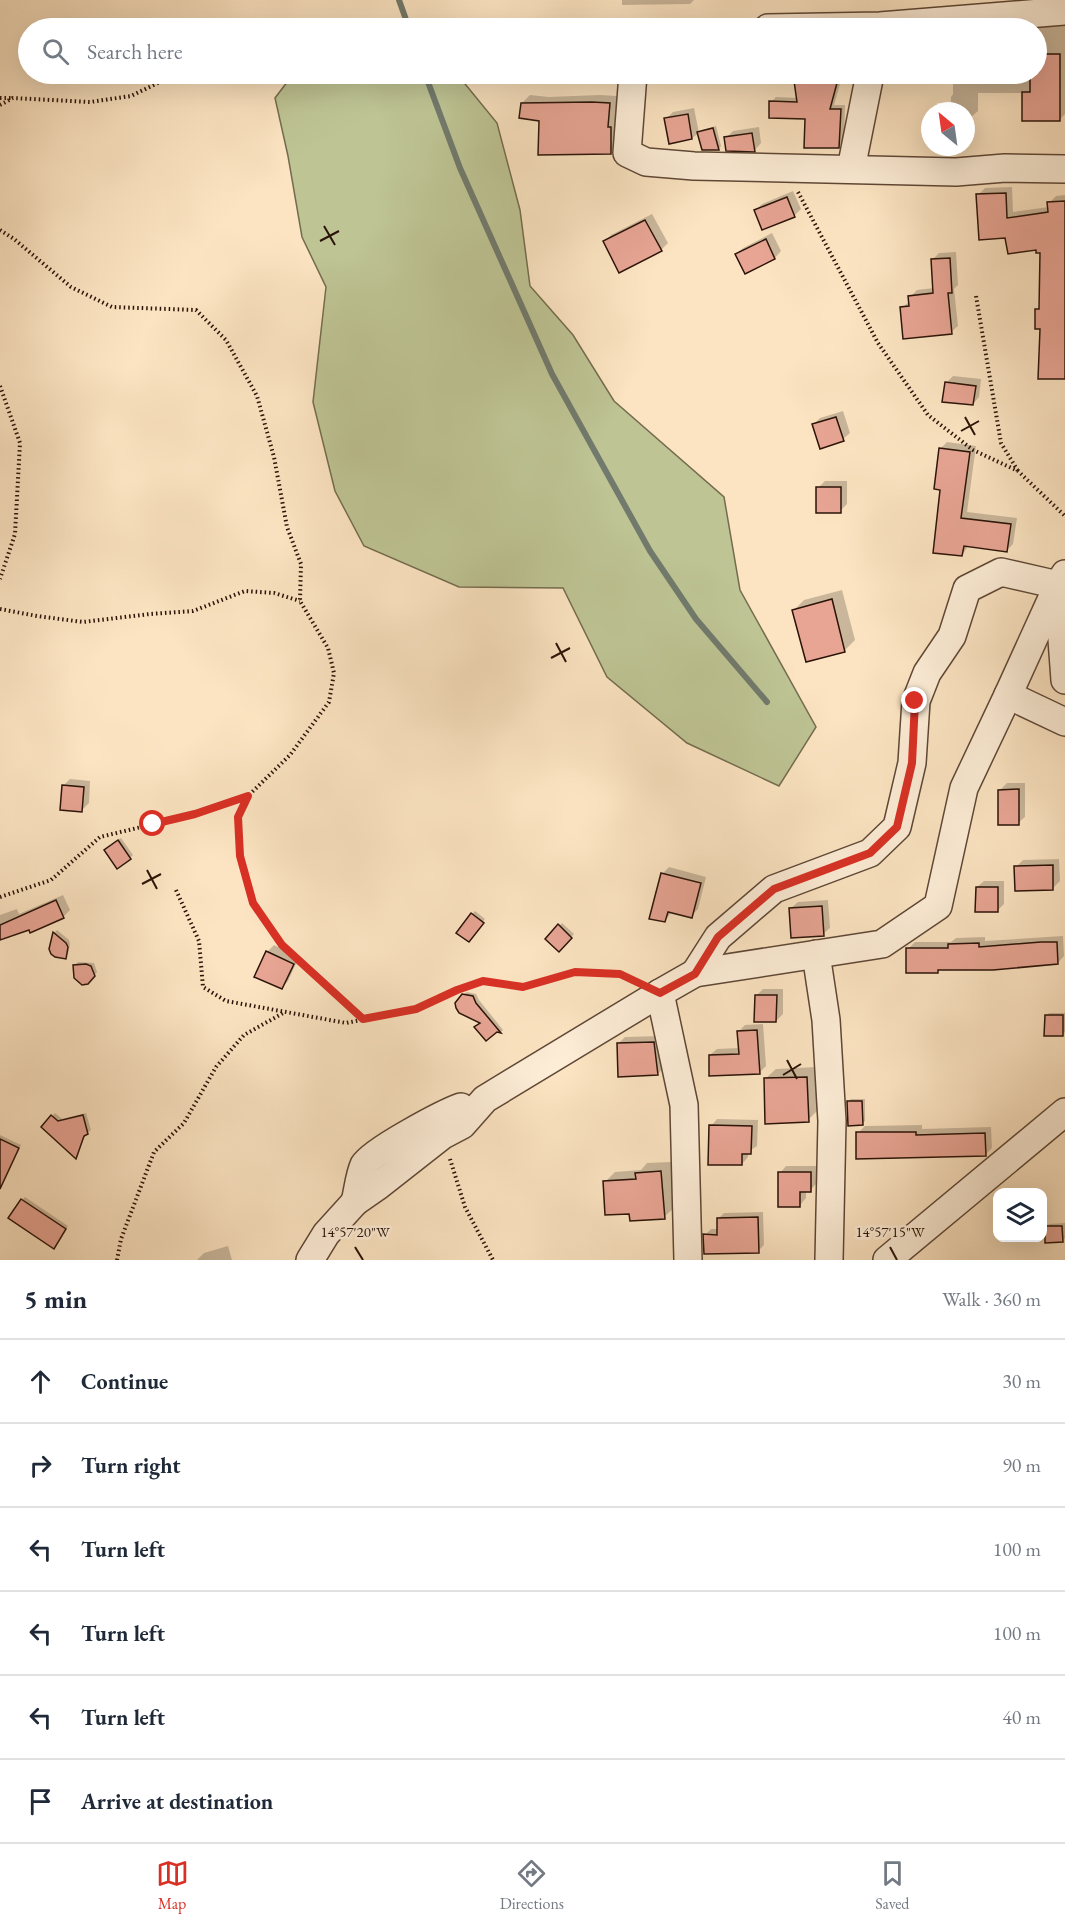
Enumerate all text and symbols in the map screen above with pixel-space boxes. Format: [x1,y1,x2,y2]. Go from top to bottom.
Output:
search box [18,18,1047,84]
icon: search [39,35,72,68]
text: Search here [87,37,182,66]
north arrow [921,102,975,156]
route end [901,687,927,713]
route start [139,810,165,836]
map controls [993,1188,1047,1242]
button: layers [993,1188,1047,1242]
text: 14°57'20"W [320,1222,390,1241]
text: 14°57'15"W [855,1222,925,1241]
text: 5 min [24,1282,87,1316]
text: Walk · 360 m [942,1286,1041,1312]
icon: ahead [24,1365,57,1398]
text: Continue [81,1367,168,1396]
text: 30 m [1002,1368,1041,1394]
icon: right [24,1449,57,1482]
text: Turn right [81,1451,180,1480]
text: 90 m [1002,1452,1041,1478]
icon: left [24,1533,57,1566]
text: Turn left [81,1535,165,1564]
text: 100 m [993,1536,1041,1562]
icon: left [24,1617,57,1650]
text: Turn left [81,1619,165,1648]
text: 100 m [993,1620,1041,1646]
icon: left [24,1701,57,1734]
text: Turn left [81,1703,165,1732]
text: 40 m [1002,1704,1041,1730]
icon: arrive [24,1785,57,1818]
text: Arrive at destination [81,1787,273,1816]
tab: Map [156,1857,189,1914]
tab: Directions [500,1857,564,1914]
tab: Saved [875,1857,909,1914]

